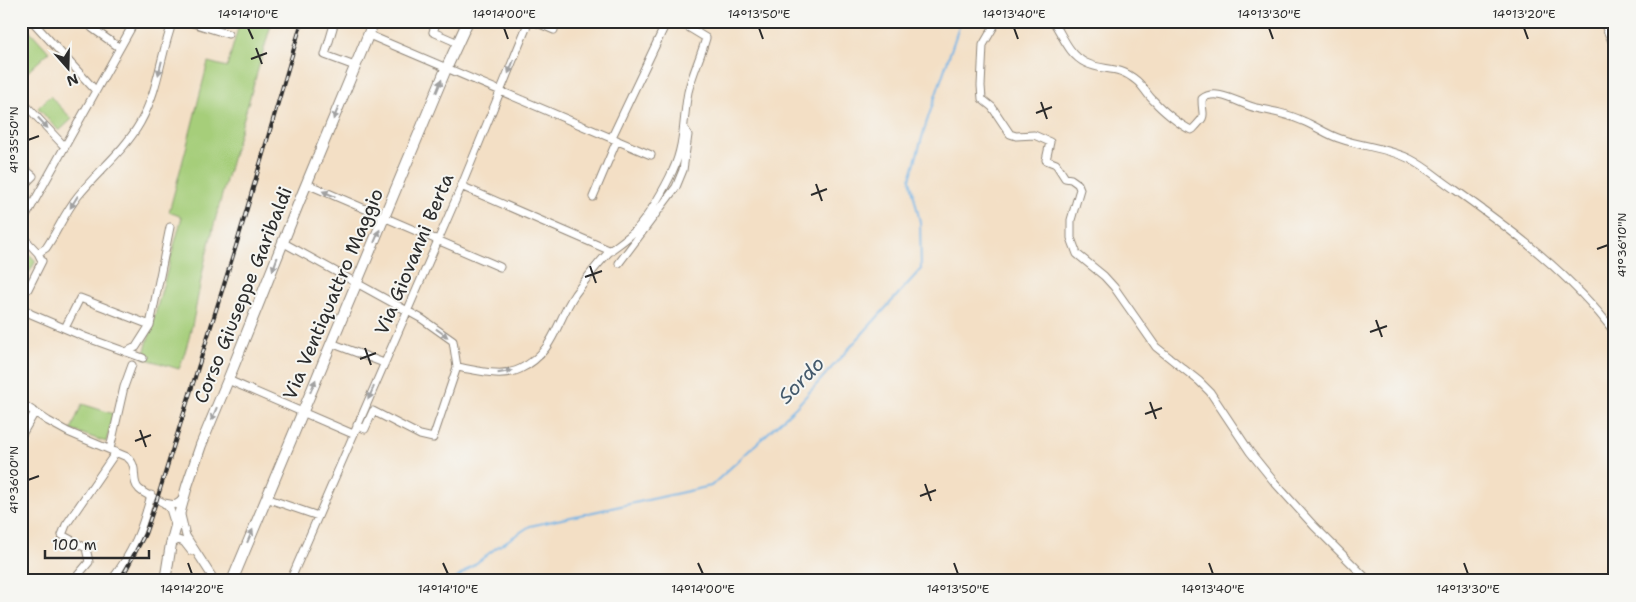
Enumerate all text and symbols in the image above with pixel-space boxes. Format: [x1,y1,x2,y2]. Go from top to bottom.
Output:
text: 14°14'10"E [218,6,278,22]
text: 14°14'00"E [472,6,536,22]
text: 14°13'50"E [728,6,790,22]
text: 14°13'40"E [982,6,1046,22]
text: 14°13'30"E [1237,6,1301,22]
text: 14°13'20"E [1492,6,1556,22]
north arrow [42,42,92,92]
one-way arrow [507,59,514,74]
one-way arrow [156,61,164,76]
text: N [64,70,81,91]
one-way arrow [435,78,443,93]
text: 41°35'50"N [6,106,22,174]
one-way arrow [332,106,340,120]
one-way arrow [37,117,49,129]
street label: Via Giovanni Berta [369,169,459,339]
street label: Corso Giuseppe Garibaldi [188,183,298,407]
street label: Via Ventiquattro Maggio [277,184,389,404]
one-way arrow [322,190,337,198]
one-way arrow [69,196,78,209]
text: 41°36'10"N [1614,213,1630,277]
one-way arrow [373,228,381,243]
one-way arrow [271,257,279,272]
one-way arrow [435,327,448,338]
water label: Sordo [772,351,830,409]
one-way arrow [497,368,513,376]
one-way arrow [309,378,317,393]
one-way arrow [367,386,375,400]
one-way arrow [209,407,217,421]
text: 41°36'00"N [6,446,22,514]
scale bar [45,527,149,559]
one-way arrow [246,528,254,543]
text: 100 m [52,535,97,555]
text: 14°14'20"E [160,581,224,597]
text: 14°14'10"E [418,581,478,597]
text: 14°14'00"E [671,581,735,597]
text: 14°13'50"E [927,581,989,597]
text: 14°13'40"E [1181,581,1245,597]
text: 14°13'30"E [1436,581,1500,597]

